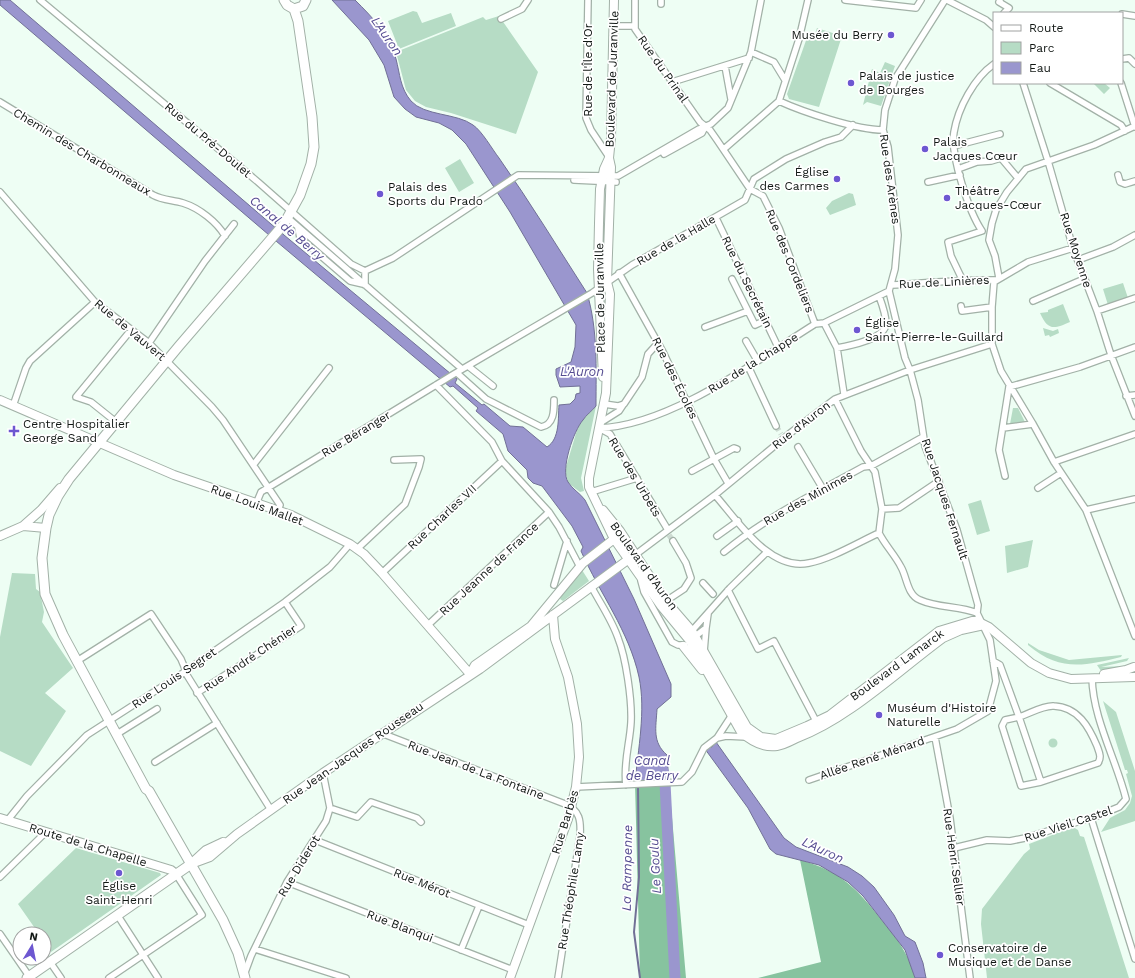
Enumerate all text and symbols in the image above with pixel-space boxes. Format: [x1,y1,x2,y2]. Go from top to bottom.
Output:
street label: Boulevard de Juranville [603,10,621,148]
legend [993,12,1123,84]
water label: L'Auron [368,14,406,59]
text: Route [1029,21,1063,35]
street label: Rue de l'Île d'Or [581,23,595,117]
place label: Musée du Berry [791,28,884,42]
marker: Musée du Berry [886,30,896,40]
street label: Rue du Prinal [635,33,691,105]
text: Parc [1029,41,1055,55]
text: Eau [1029,61,1051,75]
place label: Palais de justice de Bourges [859,69,955,97]
marker: Palais de justice de Bourges [846,78,856,88]
street label: Rue du Pré-Doulet [162,100,254,180]
street label: Chemin des Charbonneaux [11,105,153,199]
street label: Rue des Arènes [877,133,903,225]
place label: Palais Jacques Cœur [933,135,1018,163]
marker: Palais Jacques Cœur [920,144,930,154]
place label: Église des Carmes [760,165,829,193]
marker: Église des Carmes [832,174,842,184]
place label: Palais des Sports du Prado [388,180,483,208]
place label: Théâtre Jacques-Cœur [955,184,1042,212]
marker: Palais des Sports du Prado [375,189,385,199]
water label: Canal de Berry [247,193,328,264]
marker: Théâtre Jacques-Cœur [942,193,952,203]
street label: Rue des Cordeliers [763,207,817,315]
street label: Rue Moyenne [1057,211,1095,289]
street label: Rue de la Halle [634,212,718,268]
street label: Rue du Secrétain [719,234,775,330]
street label: Place de Juranville [592,243,608,353]
street label: Rue de Linières [898,273,990,291]
street label: Rue de Vauvert [92,296,168,364]
place label: Église Saint-Pierre-le-Guillard [865,316,1003,344]
marker: Église Saint-Pierre-le-Guillard [852,325,862,335]
street label: Rue de la Chappe [705,330,801,396]
street label: Rue des Écoles [649,335,701,421]
water label: L'Auron [560,364,604,379]
street label: Rue d'Auron [769,398,833,452]
street label: Rue Béranger [319,408,393,460]
place label: Centre Hospitalier George Sand [23,417,130,445]
marker: Centre Hospitalier George Sand [8,425,20,437]
street label: Rue des Urbets [606,435,664,519]
street label: Rue Jacques Fernault [919,436,971,562]
street label: Rue des Minimes [761,468,855,528]
street label: Rue Charles VII [405,481,479,553]
street label: Rue Louis Mallet [209,482,305,528]
street label: Rue Jeanne de France [437,519,541,619]
street label: Boulevard d'Auron [607,519,681,613]
street label: Rue André Chénier [201,622,299,694]
street label: Boulevard Lamarck [847,626,947,704]
street label: Rue Louis Segret [129,645,219,711]
street label: Rue Jean-Jacques Rousseau [280,699,426,807]
place label: Muséum d'Histoire Naturelle [887,701,997,729]
marker: Muséum d'Histoire Naturelle [874,710,884,720]
street label: Allée René Ménard [818,733,926,783]
street label: Rue Jean de La Fontaine [406,738,546,803]
water label: Canal de Berry [626,753,680,783]
street label: Rue Barbès [549,788,581,856]
street label: Rue Vieil Castel [1022,803,1114,845]
street label: Rue Henri Sellier [940,807,968,907]
street label: Route de la Chapelle [27,820,149,870]
water label: La Rampenne [619,825,635,911]
street label: Rue Théophile Lamy [555,830,587,951]
street label: Rue Diderot [275,833,323,899]
water label: L'Auron [800,834,846,866]
water label: Le Goulu [646,838,664,894]
street label: Rue Mérot [391,865,453,901]
marker: Église Saint-Henri [114,868,124,878]
place label: Église Saint-Henri [85,879,153,907]
street label: Rue Blanqui [365,907,435,945]
north arrow [12,926,52,966]
text: N [29,930,39,944]
place label: Conservatoire de Musique et de Danse [948,941,1072,969]
marker: Conservatoire de Musique et de Danse [935,950,945,960]

